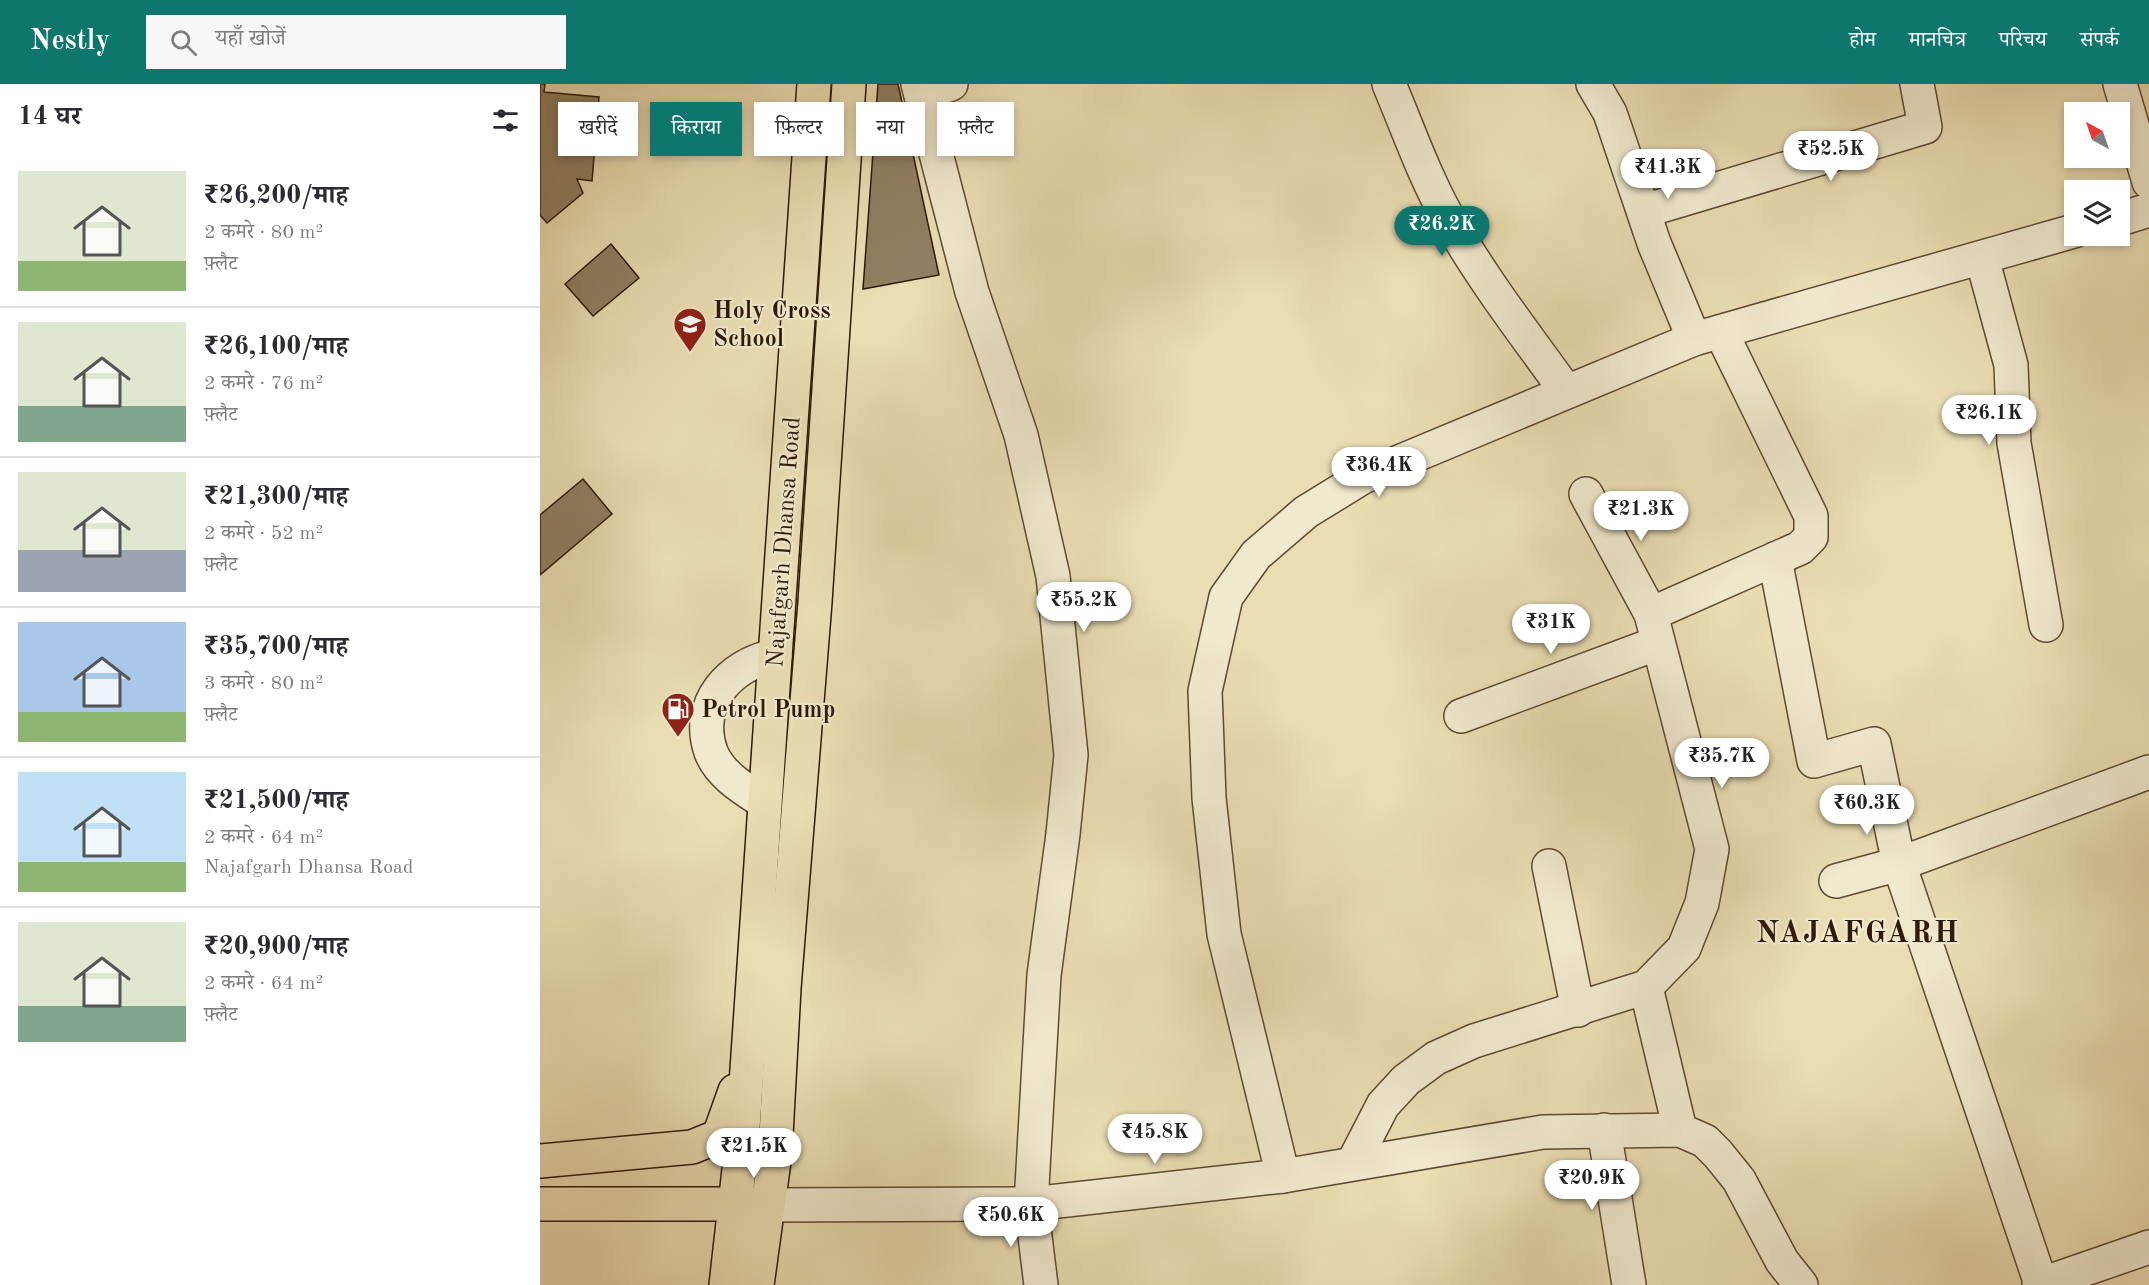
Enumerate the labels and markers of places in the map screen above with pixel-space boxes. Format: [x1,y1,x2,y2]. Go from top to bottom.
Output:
pin: ₹52.5K [1782,131,1880,182]
pin: ₹41.3K [1619,149,1717,200]
pin: ₹26.2K [1393,206,1491,257]
place label: Holy Cross School [713,300,831,352]
school or university icon: Holy Cross School [672,306,708,353]
pin: ₹26.1K [1940,395,2038,446]
pin: ₹36.4K [1330,447,1428,498]
pin: ₹21.3K [1592,491,1690,542]
pin: ₹55.2K [1035,582,1133,633]
pin: ₹31K [1515,604,1587,655]
fuel station icon: Petrol Pump [660,691,696,738]
place label: Petrol Pump [701,699,836,723]
pin: ₹35.7K [1673,738,1771,789]
pin: ₹60.3K [1818,785,1916,836]
pin: ₹45.8K [1106,1114,1204,1165]
pin: ₹21.5K [705,1128,803,1179]
pin: ₹20.9K [1543,1160,1641,1211]
pin: ₹50.6K [962,1197,1060,1248]

